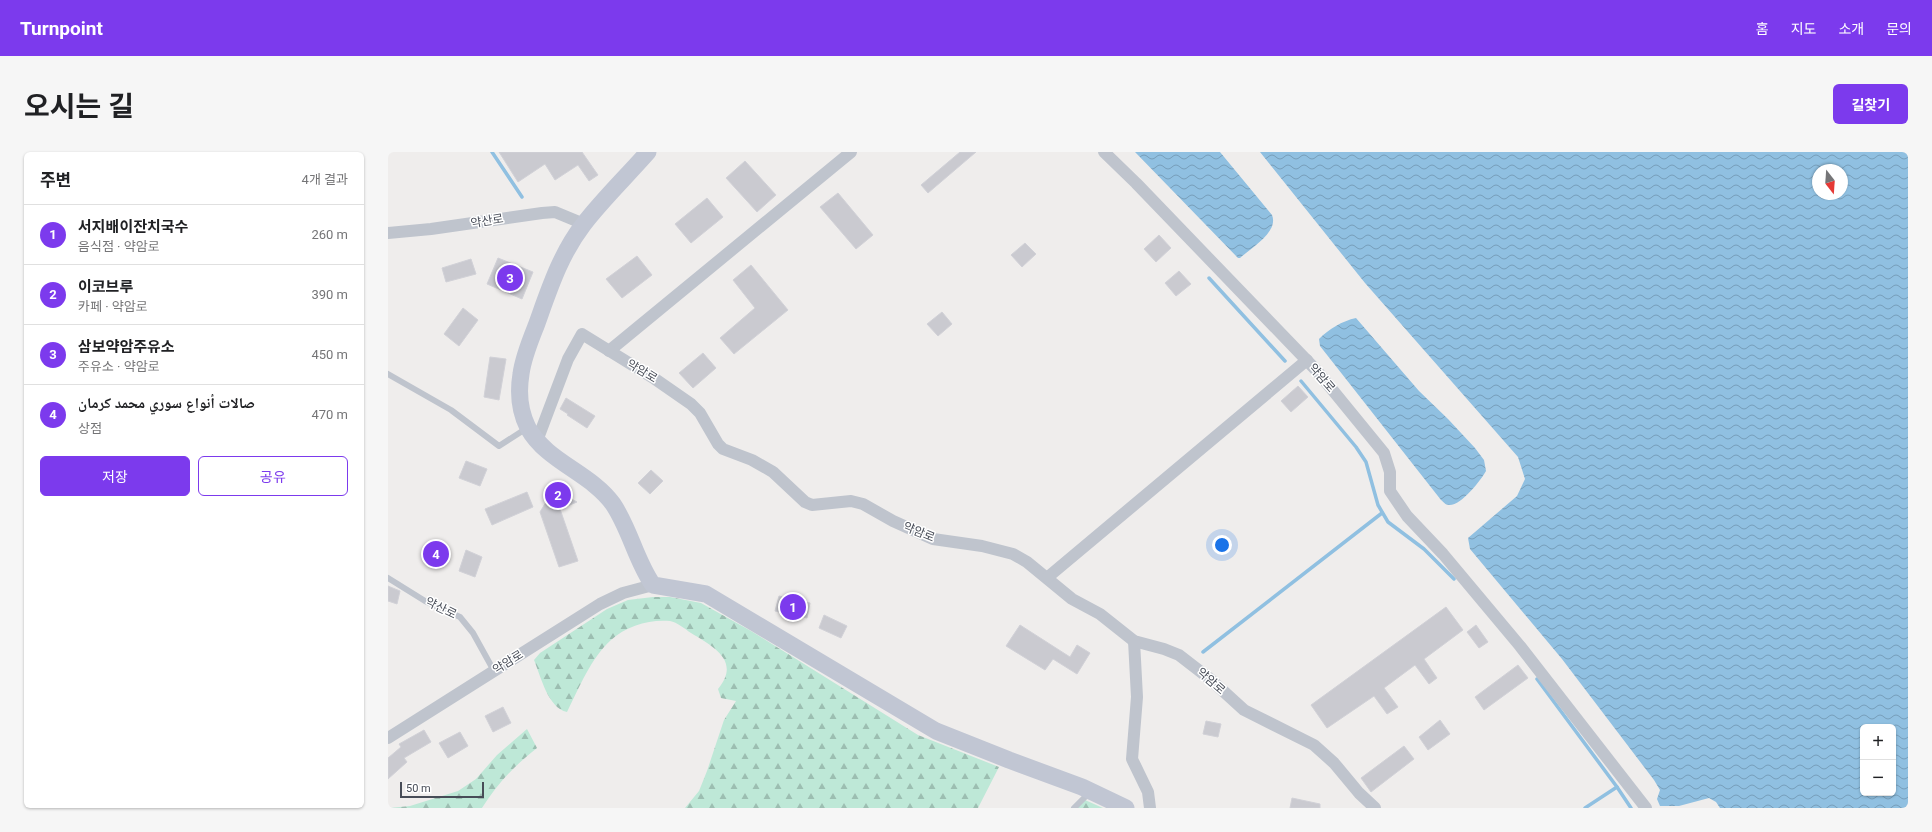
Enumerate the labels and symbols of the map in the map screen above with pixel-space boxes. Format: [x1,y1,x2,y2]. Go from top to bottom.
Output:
north arrow [1812,164,1848,200]
street label: 약산로 [470,211,504,231]
pin: 3 [497,263,523,293]
street label: 약암로 [624,356,660,386]
street label: 약암로 [1306,361,1338,395]
pin: 2 [545,480,571,510]
street label: 약암로 [901,519,937,545]
your location [1212,535,1232,555]
pin: 4 [423,539,449,569]
pin: 1 [780,592,806,622]
street label: 약산로 [423,594,459,622]
street label: 약암로 [490,647,526,677]
street label: 약암로 [1194,665,1228,697]
scale bar [400,780,484,799]

